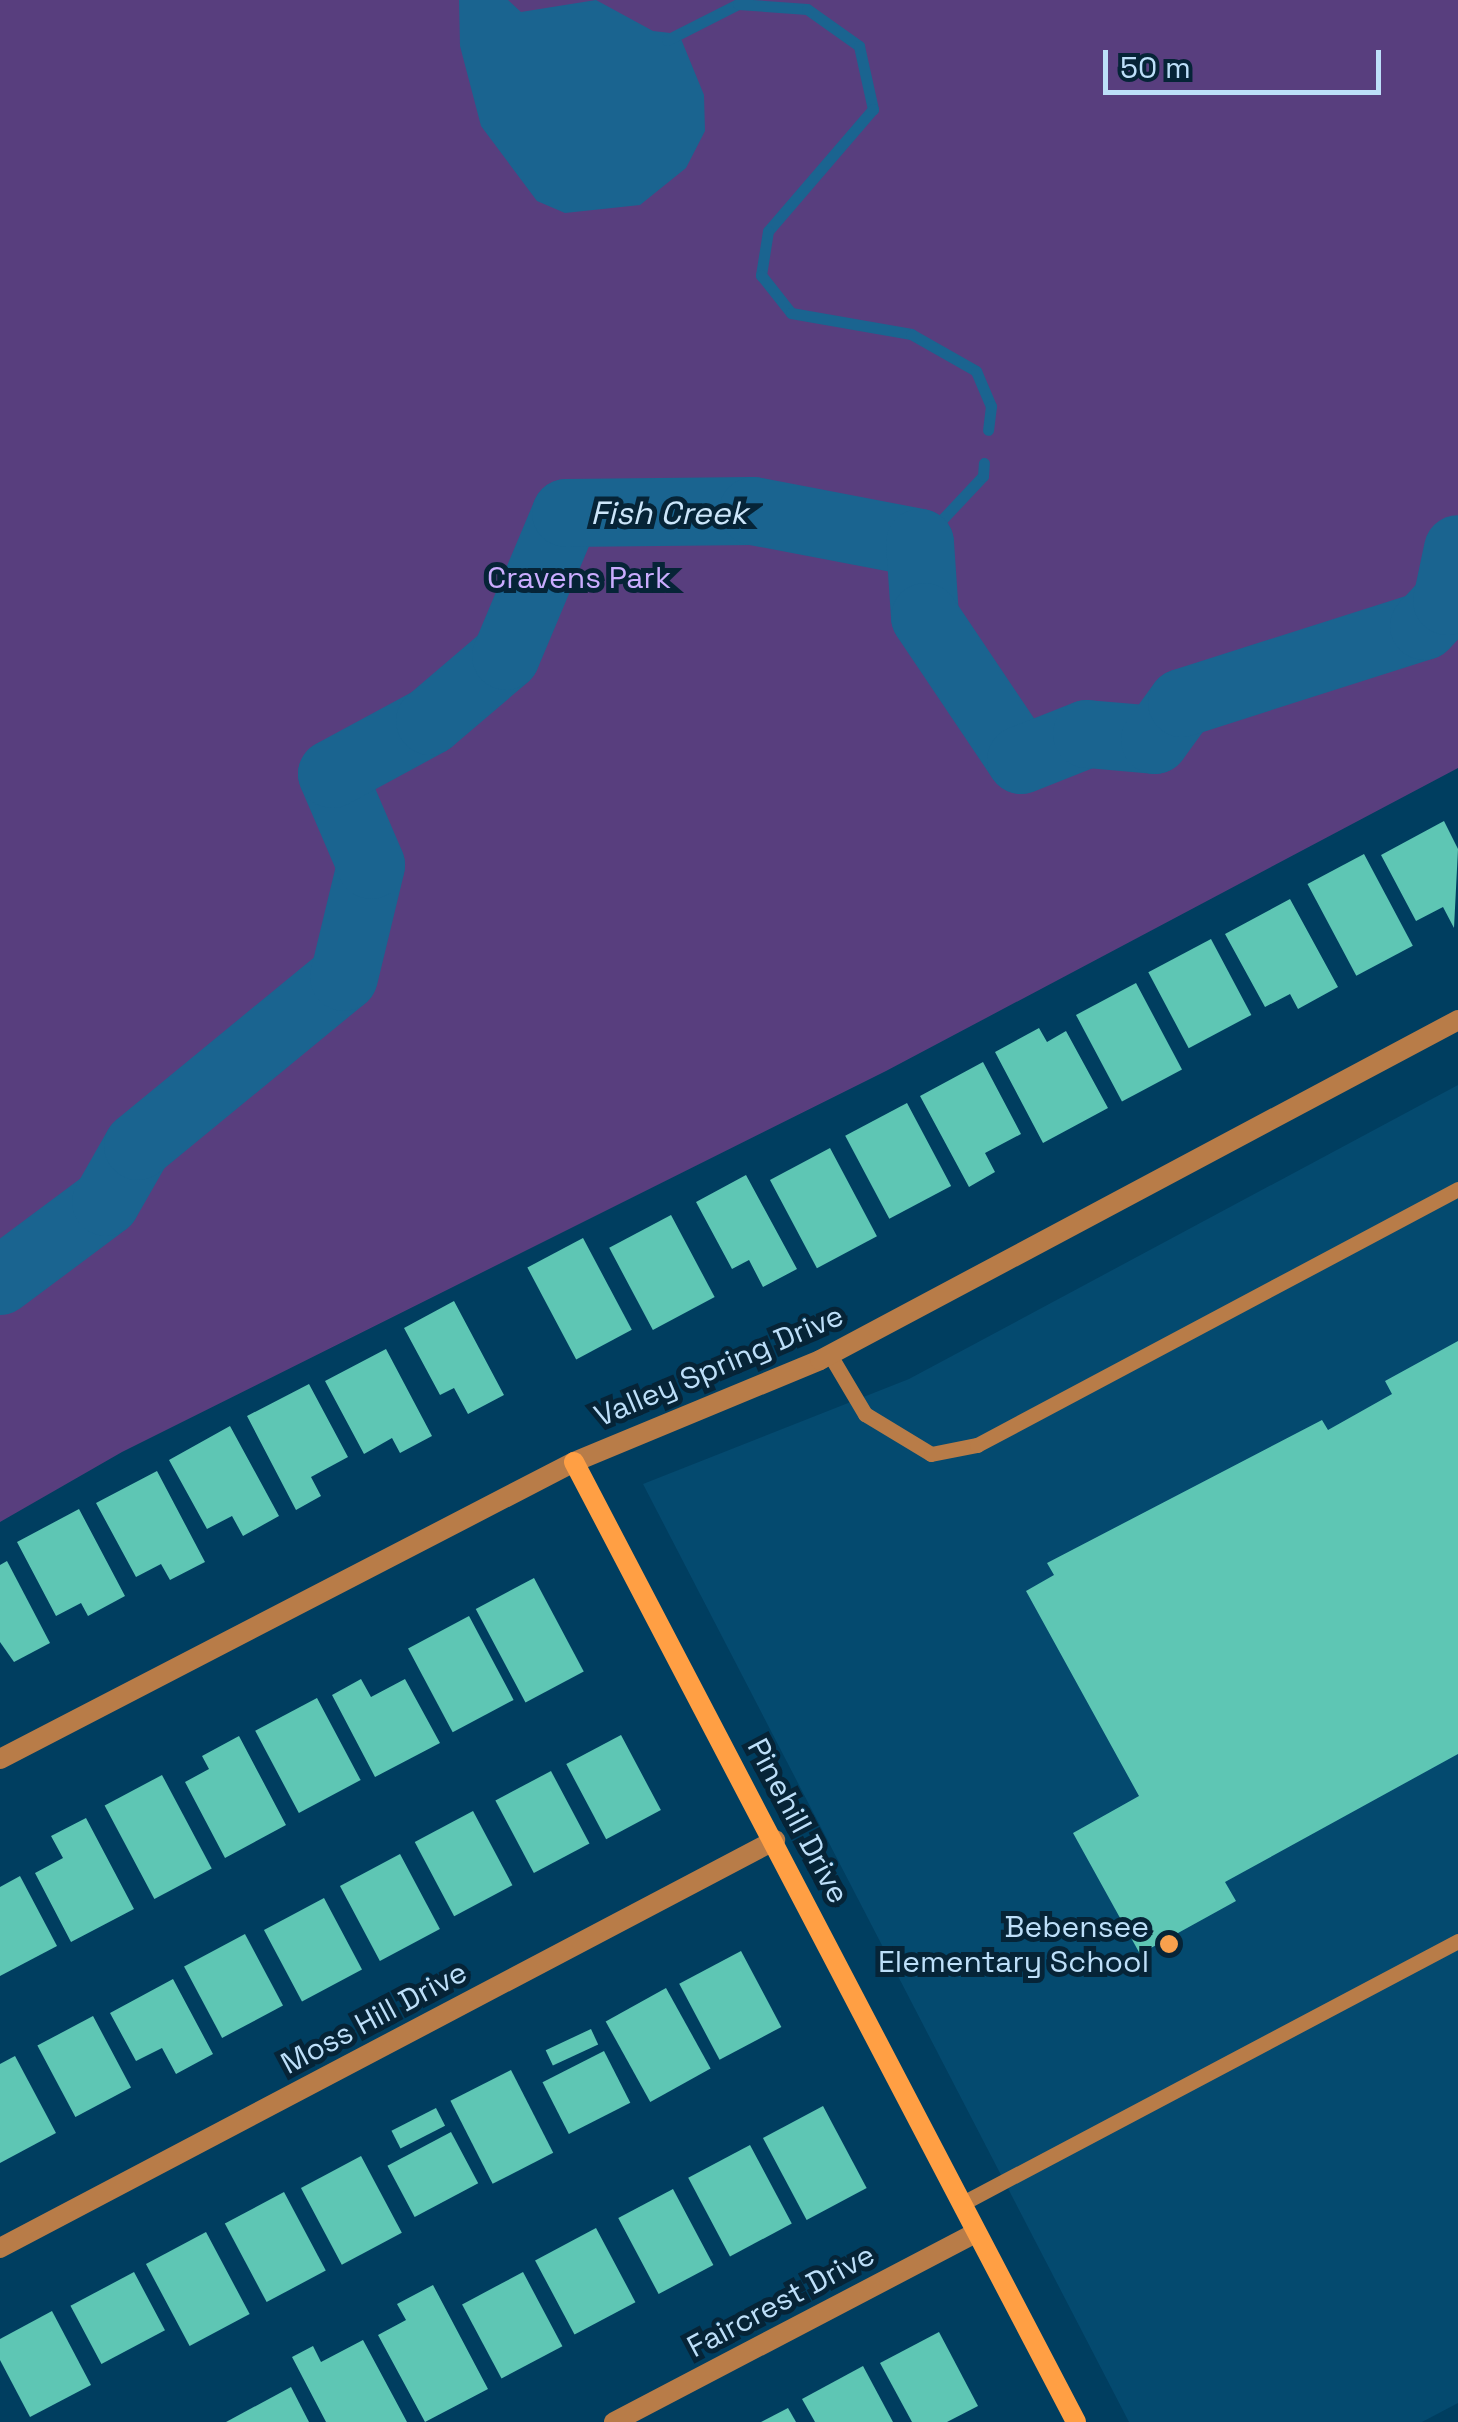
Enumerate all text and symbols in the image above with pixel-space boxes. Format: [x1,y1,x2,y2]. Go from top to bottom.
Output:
scale bar [1108,30,1386,92]
text: 50 m [1120,48,1191,87]
water label: Fish Creek [591,494,747,532]
park label: Cravens Park [487,560,671,596]
street label: Valley Spring Drive [589,1297,849,1435]
street label: Pinehill Drive [739,1732,857,1910]
place label: Bebensee Elementary School [878,1909,1149,1980]
marker: Bebensee Elementary School [1158,1933,1180,1955]
street label: Moss Hill Drive [275,1954,473,2082]
street label: Faircrest Drive [681,2237,881,2365]

